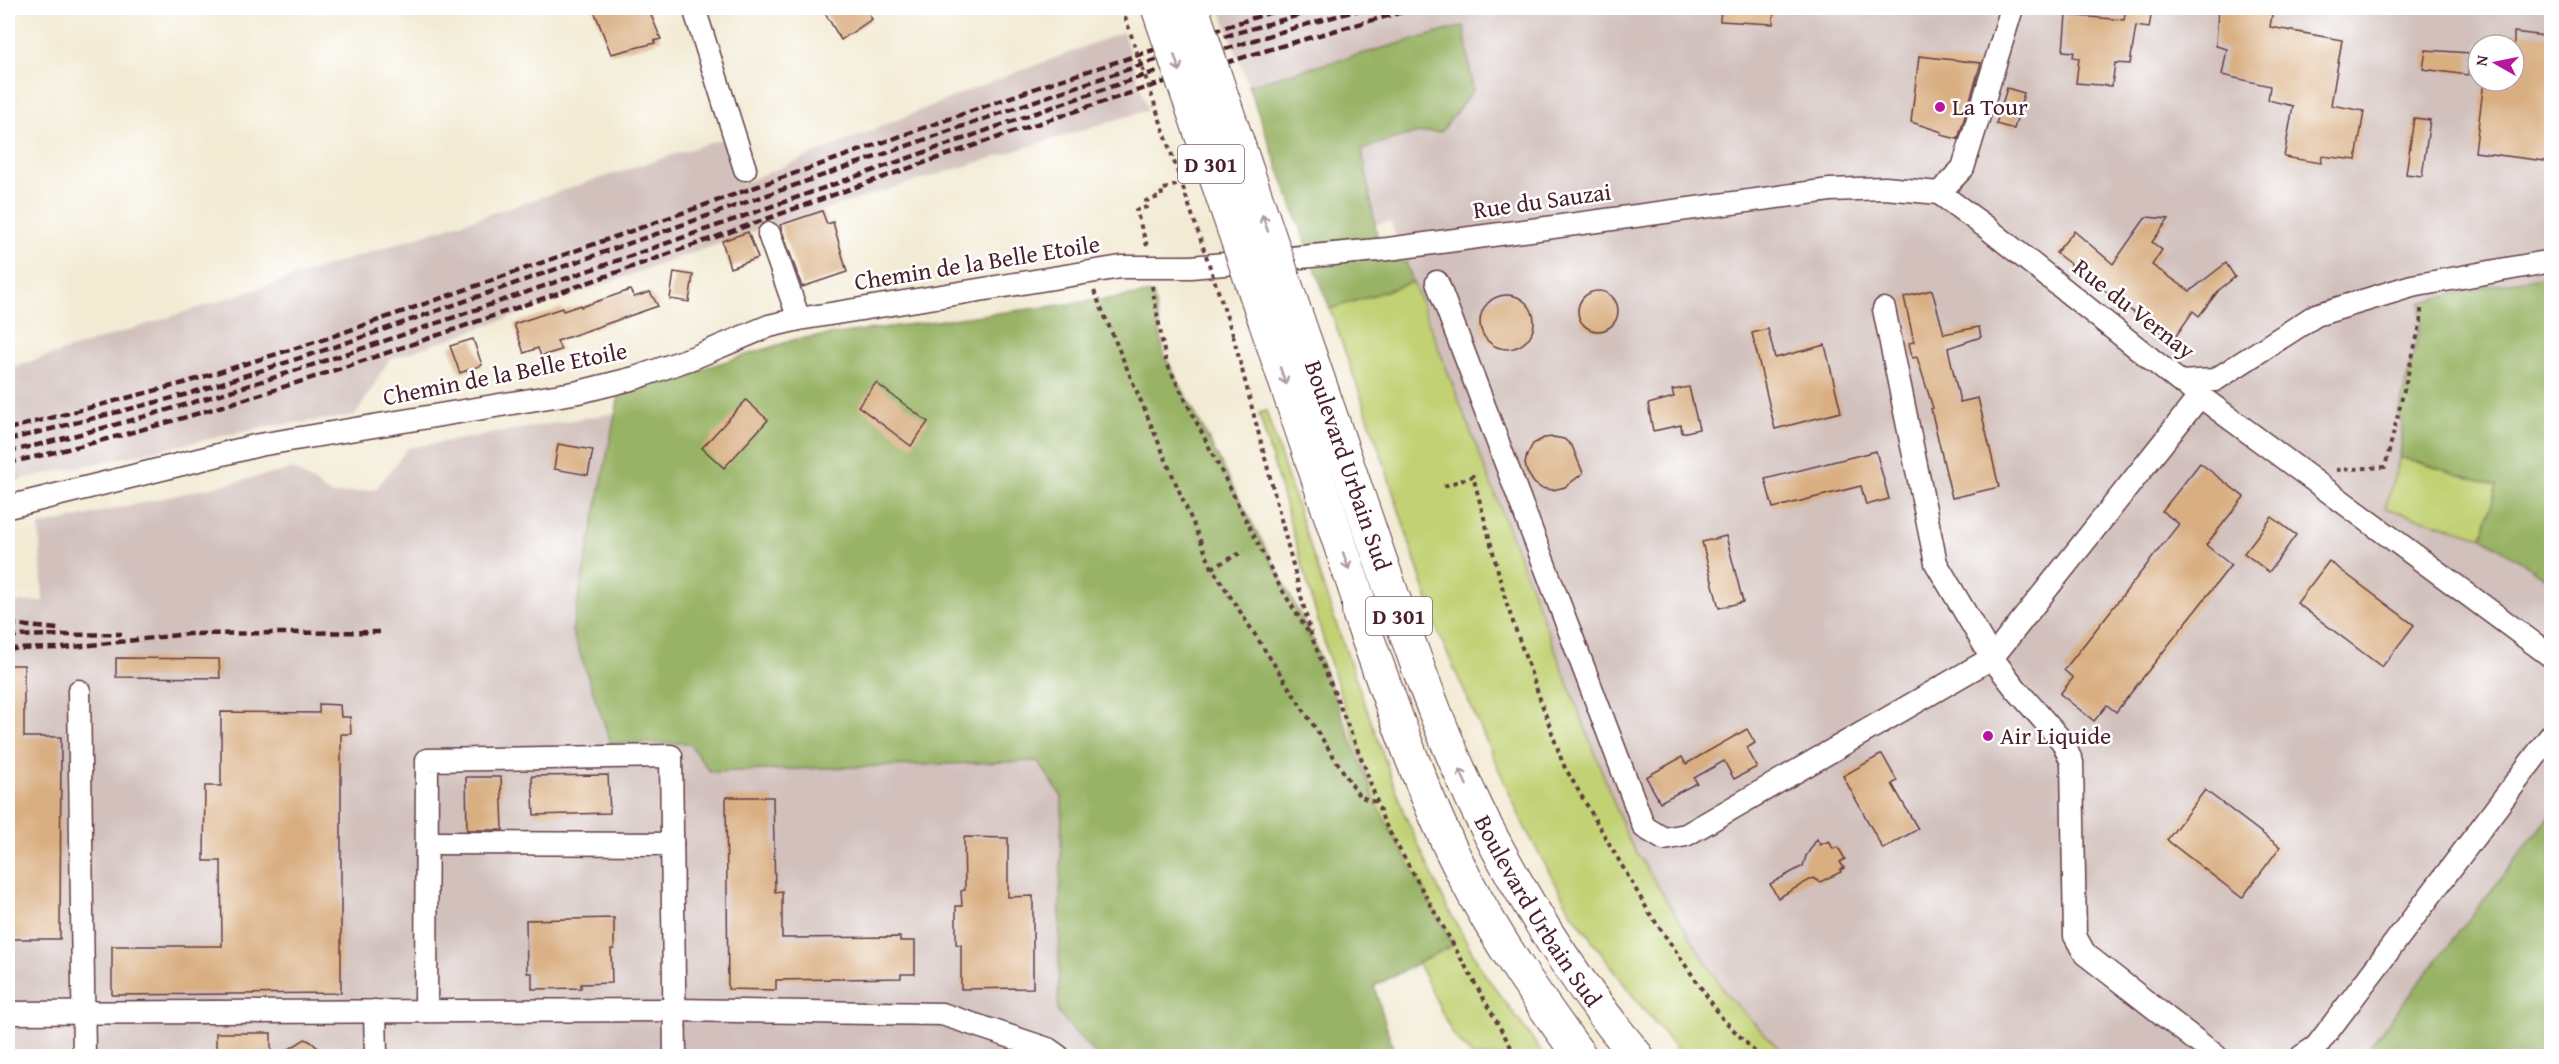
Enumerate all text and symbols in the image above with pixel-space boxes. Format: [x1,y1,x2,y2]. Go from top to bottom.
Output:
north arrow [2466,33,2526,93]
one-way arrow [1172,53,1183,72]
text: N [2468,53,2494,68]
place label: La Tour [1952,89,2028,124]
marker: La Tour [1933,100,1947,114]
road number: D 301 [1178,145,1244,183]
street label: Rue du Sauzai [1471,173,1613,228]
one-way arrow [1259,214,1270,233]
street label: Chemin de la Belle Etoile [852,226,1102,299]
street label: Rue du Vernay [2066,250,2203,368]
street label: Chemin de la Belle Etoile [380,333,630,414]
street label: Boulevard Urbain Sud [1296,356,1401,575]
one-way arrow [1279,366,1290,385]
one-way arrow [1341,551,1352,570]
road number: D 301 [1366,597,1432,635]
place label: Air Liquide [2000,718,2111,753]
marker: Air Liquide [1981,729,1995,743]
one-way arrow [1456,769,1468,787]
street label: Boulevard Urbain Sud [1466,809,1611,1014]

